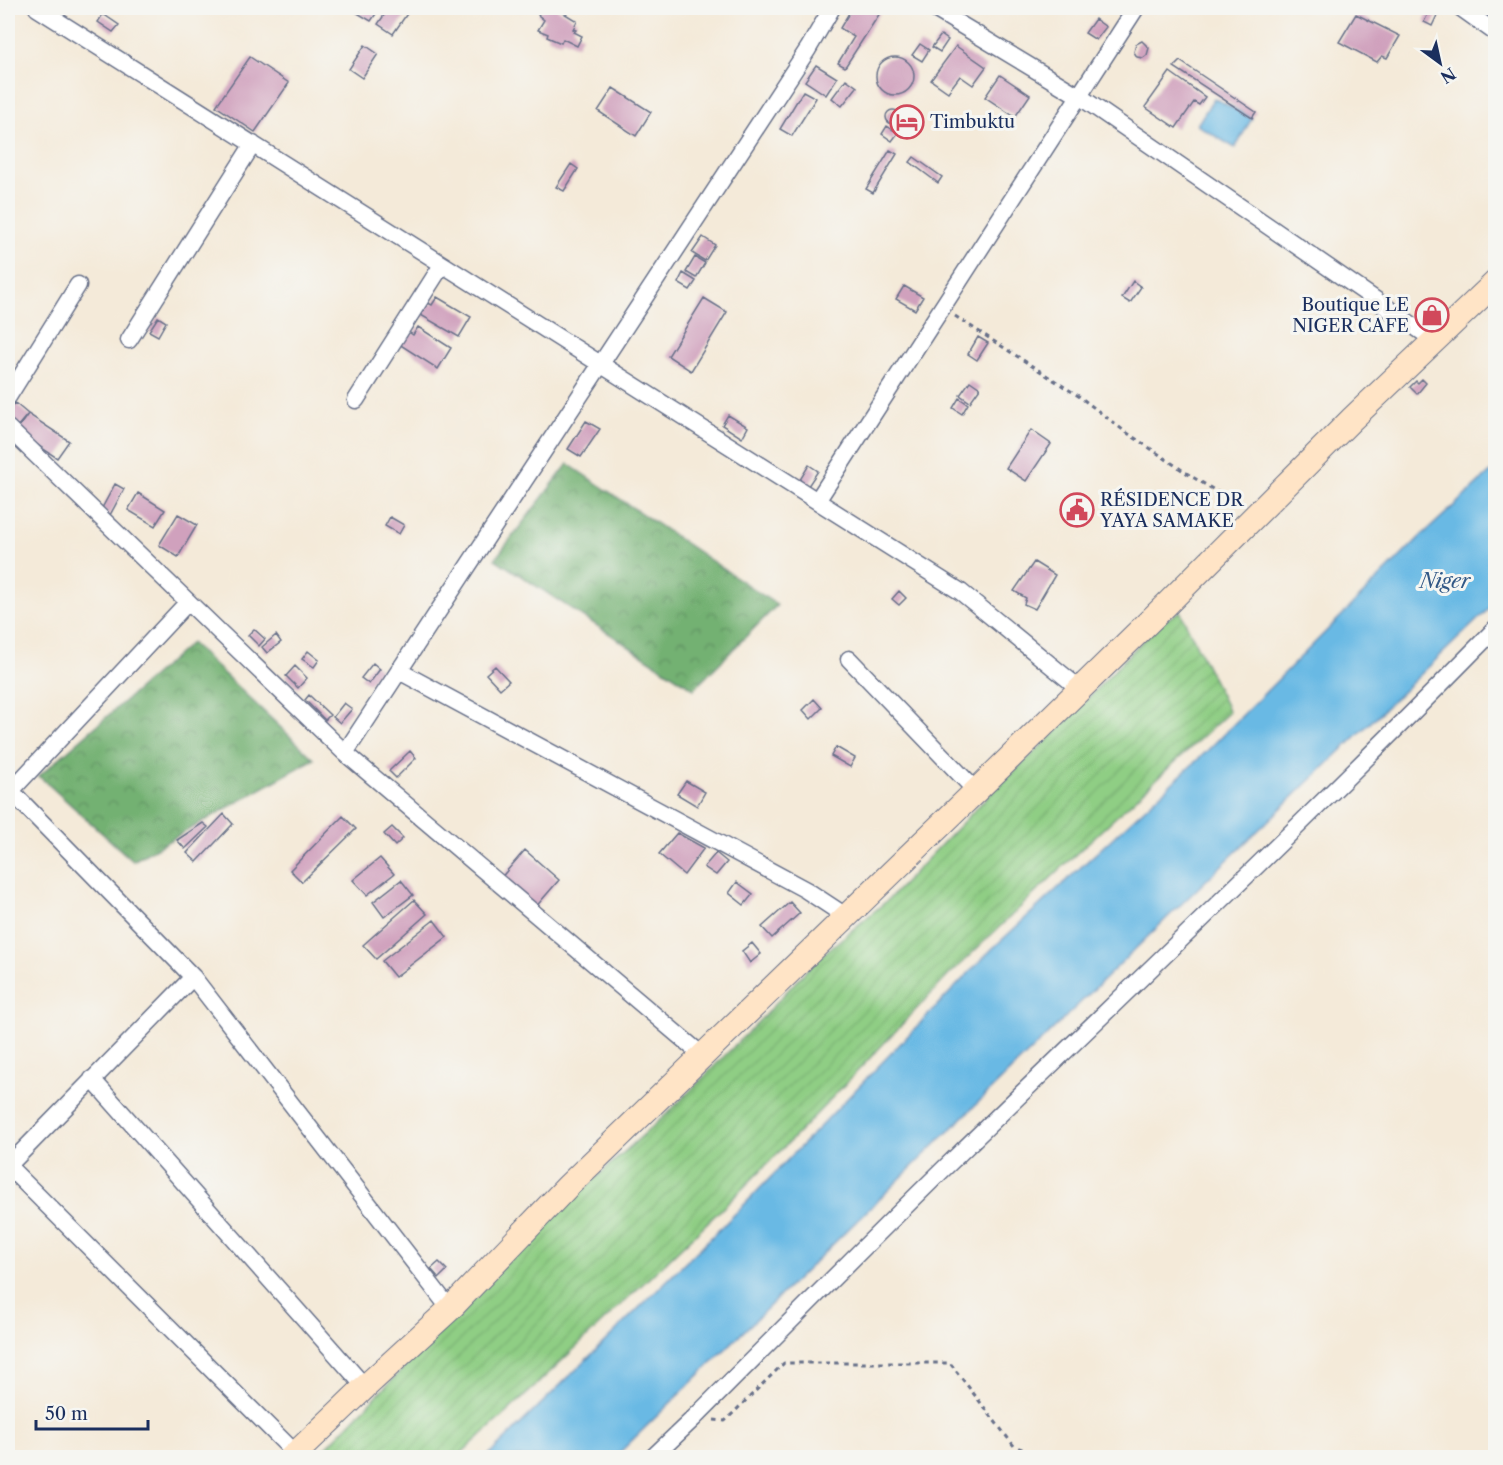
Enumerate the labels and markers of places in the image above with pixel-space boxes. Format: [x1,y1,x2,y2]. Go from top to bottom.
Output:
hotel icon: Timbuktu [889,104,925,140]
place label: Timbuktu [930,111,1015,133]
place label: Boutique LE NIGER CAFE [1292,294,1409,337]
shop icon: Boutique LE NIGER CAFE [1414,297,1450,333]
place label: RÉSIDENCE DR YAYA SAMAKE [1099,488,1244,532]
public building icon: RÉSIDENCE DR YAYA SAMAKE [1059,492,1095,528]

